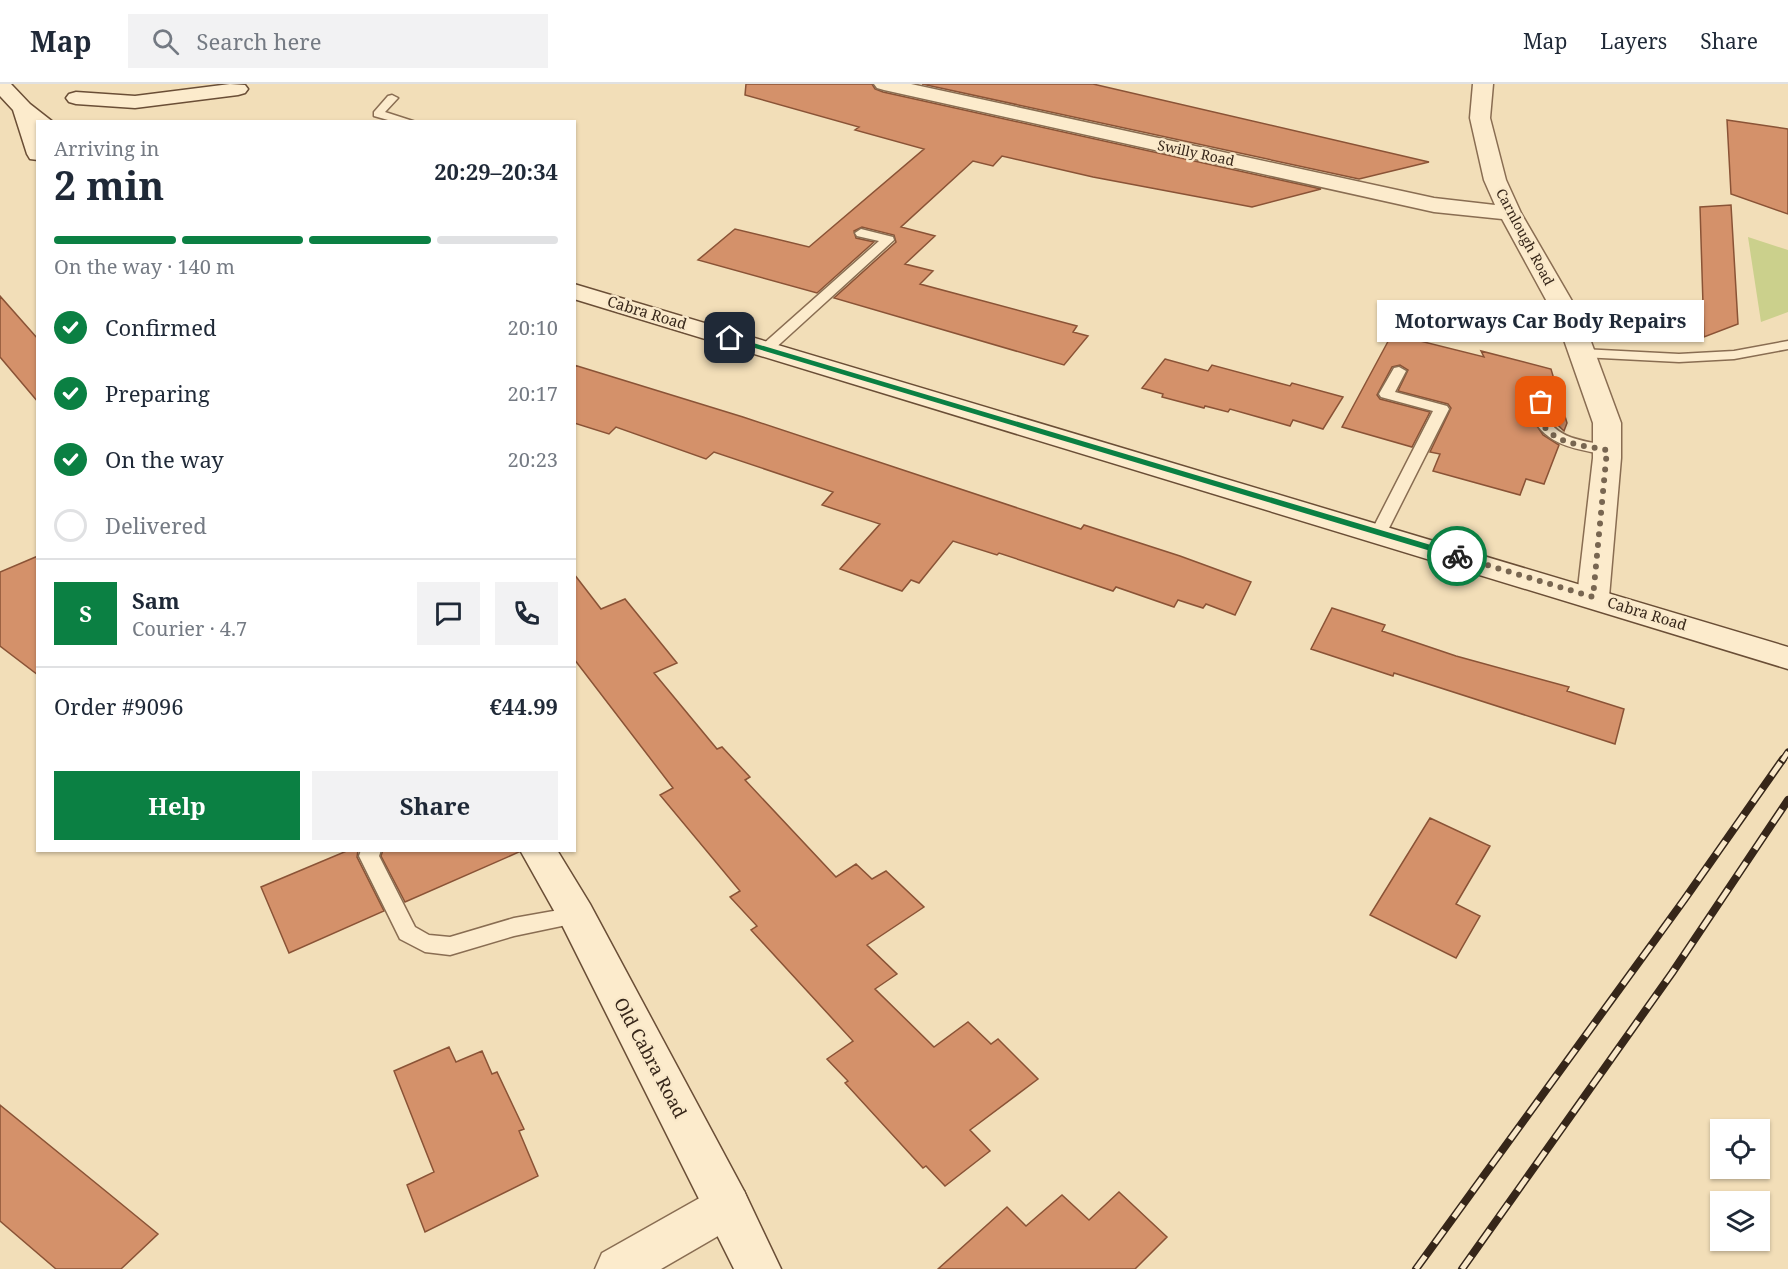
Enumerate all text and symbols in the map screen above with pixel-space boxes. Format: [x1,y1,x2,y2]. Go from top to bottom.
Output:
search box [128,14,548,68]
text: Map [30,22,92,60]
icon: search [149,25,182,58]
text: Search here [197,26,321,56]
text: Map [1523,27,1567,55]
text: Layers [1600,27,1667,55]
text: Share [1700,27,1758,55]
text: Arriving in [54,135,159,162]
street label: Swilly Road [1156,135,1237,170]
text: 20:29–20:34 [434,156,558,186]
text: 2 min [54,158,164,211]
street label: Carnlough Road [1492,185,1559,289]
text: On the way · 140 m [54,253,235,280]
street label: Cabra Road [605,290,689,334]
callout: Motorways Car Body Repairs [1378,300,1704,342]
text: Motorways Car Body Repairs [1395,307,1686,334]
icon: check [54,311,87,344]
text: Confirmed [105,312,216,342]
pin [704,312,755,363]
text: 20:10 [508,314,558,341]
icon: home [713,321,746,354]
pin [1515,376,1566,427]
icon: check [54,377,87,410]
text: Preparing [105,378,210,408]
text: 20:17 [508,380,558,407]
icon: bag [1524,385,1557,418]
icon: check [54,443,87,476]
text: On the way [105,444,224,474]
text: 20:23 [508,446,558,473]
text: Delivered [105,510,207,540]
courier [1427,526,1487,586]
icon: bike [1441,540,1474,573]
button: chat [417,582,480,645]
button: phone [495,582,558,645]
text: Sam [132,585,180,615]
street label: Cabra Road [1605,591,1689,635]
text: S [79,598,92,628]
text: Courier · 4.7 [132,615,247,642]
text: Order #9096 [54,691,184,721]
text: €44.99 [490,691,558,721]
button: Help [54,771,300,840]
button: Share [312,771,558,840]
street label: Old Cabra Road [609,993,693,1122]
map controls [1710,1119,1770,1251]
button: locate [1710,1119,1770,1179]
button: layers [1710,1191,1770,1251]

